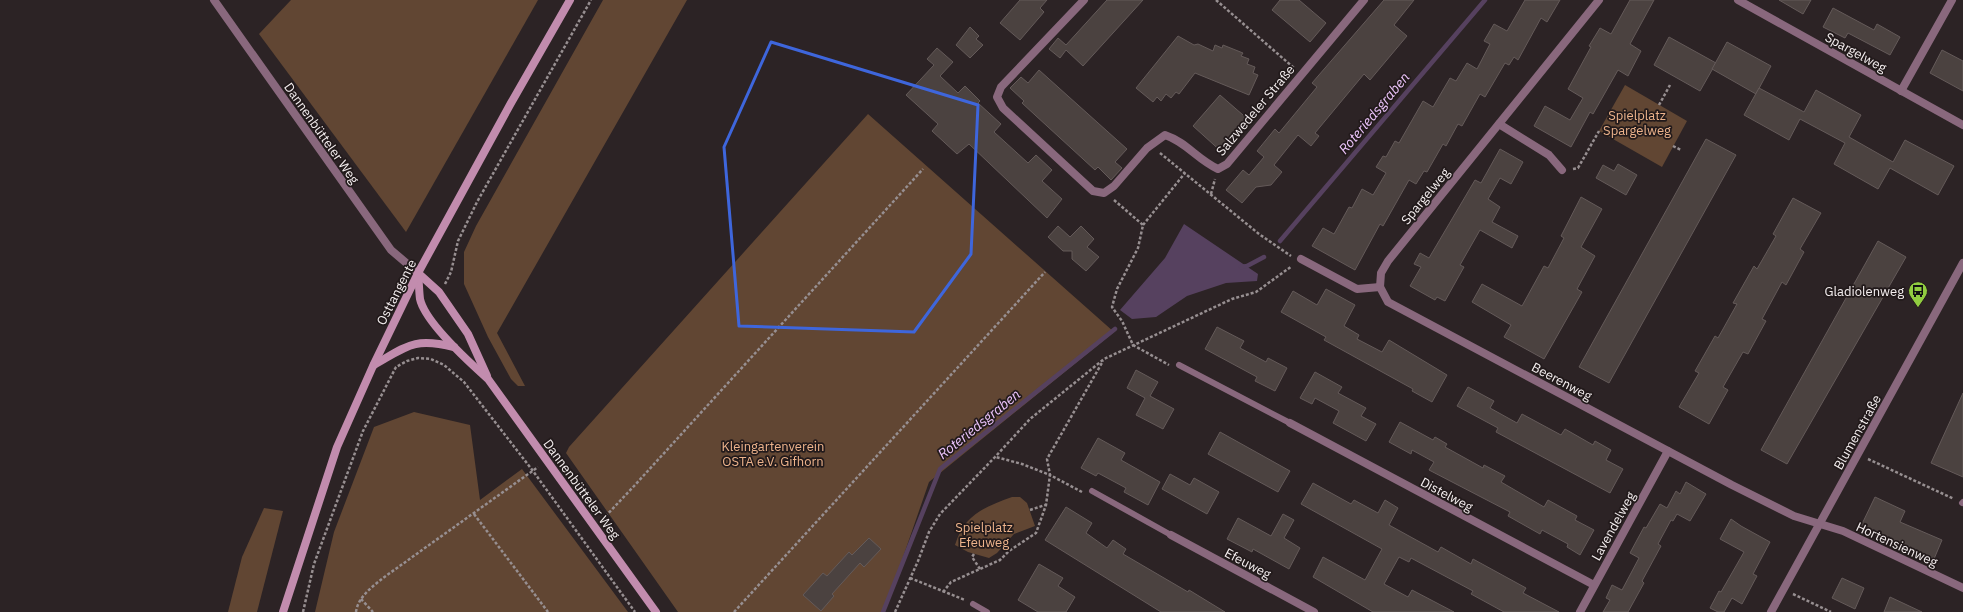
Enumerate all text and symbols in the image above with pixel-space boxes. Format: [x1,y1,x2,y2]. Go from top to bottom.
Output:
street label: Spargelweg [1822,29,1890,76]
street label: Salzwedeler Straße [1212,61,1298,159]
water label: Roteriedsgraben [1335,68,1414,158]
street label: Dannenbütteler Weg [280,79,363,187]
park label: Spielplatz Spargelweg [1603,107,1671,139]
street label: Spargelweg [1397,165,1453,228]
street label: Osttangente [373,256,420,328]
bus stop icon: Gladiolenweg [1907,280,1929,308]
place label: Gladiolenweg [1825,283,1904,300]
street label: Beerenweg [1529,358,1595,404]
water label: Roteriedsgraben [934,385,1024,463]
street label: Blumenstraße [1830,392,1885,473]
street label: Dannenbütteler Weg [539,436,624,543]
park label: Kleingartenverein OSTA e.V. Gifhorn [722,438,824,470]
street label: Distelweg [1417,473,1476,515]
street label: Lavendelweg [1588,489,1639,564]
street label: Hortensienweg [1853,518,1941,571]
park label: Spielplatz Efeuweg [955,519,1013,551]
street label: Efeuweg [1222,544,1274,583]

